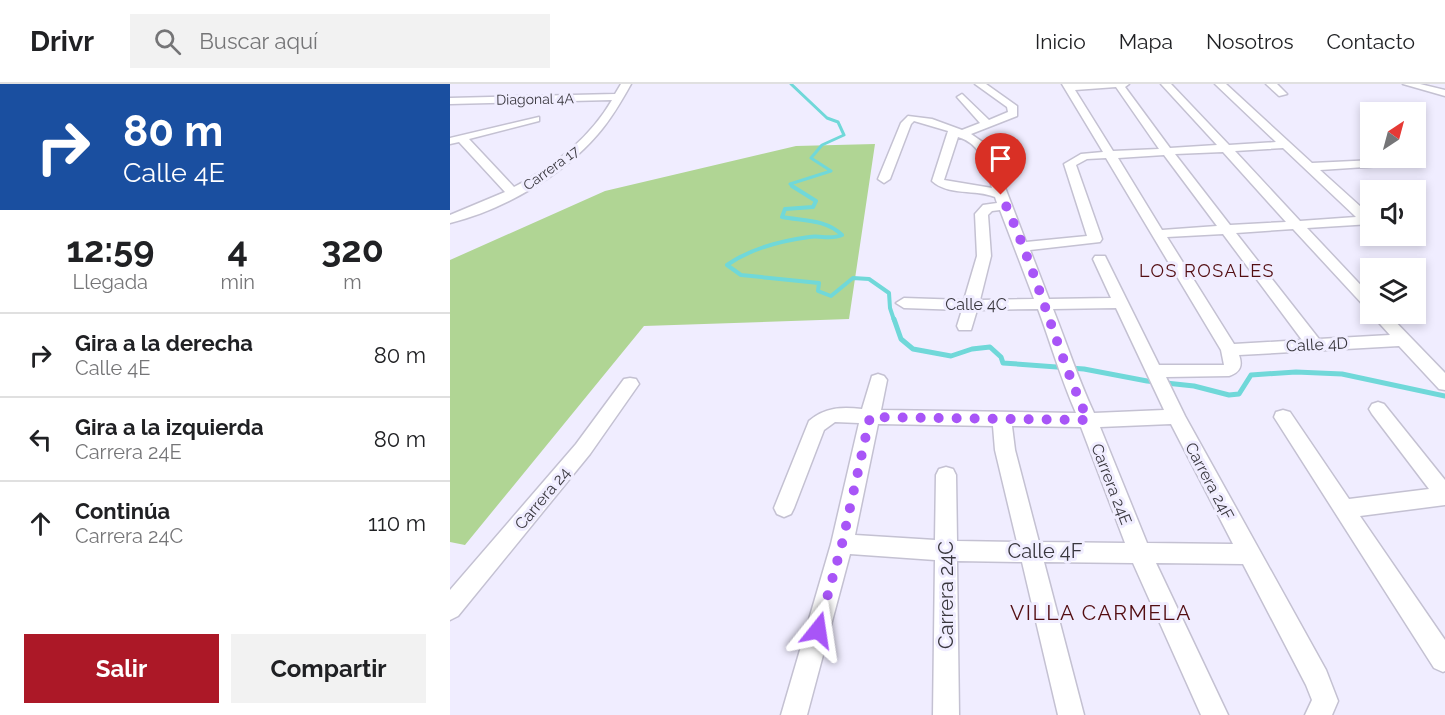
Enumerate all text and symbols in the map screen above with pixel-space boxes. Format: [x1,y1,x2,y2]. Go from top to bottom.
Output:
search box [130,14,550,68]
text: Drivr [30,25,94,58]
icon: search [151,25,184,58]
text: Buscar aquí [199,28,318,54]
text: Inicio [1035,29,1086,54]
text: Mapa [1119,29,1173,54]
text: Nosotros [1206,29,1294,54]
text: Contacto [1327,29,1415,54]
street label: Diagonal 4A [496,90,574,108]
north arrow [1360,102,1426,168]
map controls [1360,102,1426,324]
text: 80 m [123,107,223,156]
icon: right [24,108,102,186]
pin [975,133,1026,195]
street label: Carrera 17 [520,142,582,193]
icon: arrive [984,142,1017,175]
text: Calle 4E [123,157,225,188]
button: sound [1360,180,1426,246]
text: 12:59 [66,228,154,270]
text: 4 [228,228,248,270]
text: 320 [321,228,384,270]
button: layers [1360,258,1426,324]
district label: LOS ROSALES [1139,260,1275,281]
text: Llegada [73,270,148,294]
text: min [221,270,255,294]
text: m [343,270,362,294]
street label: Calle 4C [945,295,1007,314]
text: Gira a la derecha [75,330,253,356]
street label: Calle 4D [1286,333,1349,356]
icon: right [24,339,57,372]
text: 80 m [374,342,426,368]
text: Calle 4E [75,356,150,380]
text: Gira a la izquierda [75,414,264,440]
icon: left [24,423,57,456]
text: 80 m [374,426,426,452]
street label: Carrera 24F [1181,439,1238,523]
text: Carrera 24E [75,440,182,464]
street label: Carrera 24E [1087,441,1136,528]
street label: Carrera 24 [511,463,574,533]
text: Continúa [75,498,170,524]
icon: ahead [24,507,57,540]
text: 110 m [368,510,426,536]
text: Carrera 24C [75,524,183,548]
street label: Calle 4F [1007,539,1083,563]
street label: Carrera 24C [934,541,958,649]
position arrow [786,598,850,662]
district label: VILLA CARMELA [1010,600,1192,625]
button: Salir [24,634,219,703]
button: Compartir [231,634,426,703]

